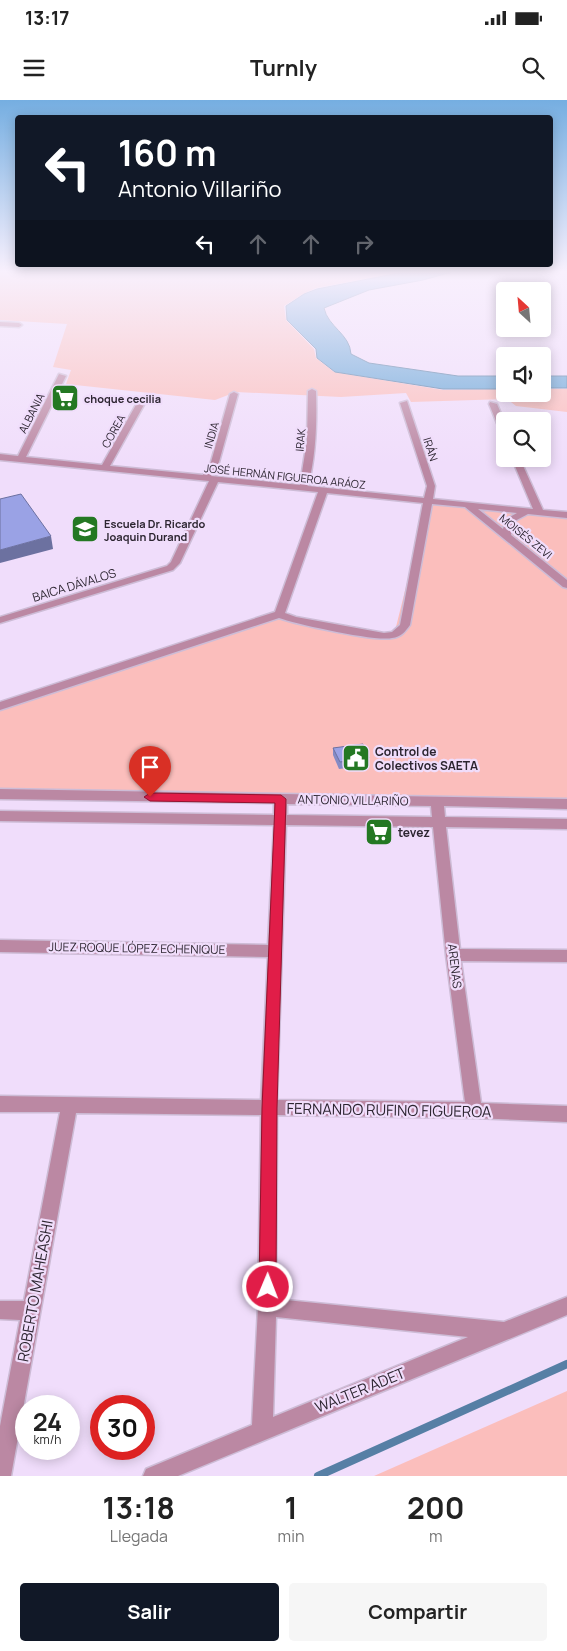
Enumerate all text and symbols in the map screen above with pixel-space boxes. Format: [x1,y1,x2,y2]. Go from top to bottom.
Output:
text: 13:17 [25,5,69,31]
text: Turnly [250,53,317,83]
icon: menu [20,54,48,82]
icon: search [519,54,547,82]
text: 160 m [118,129,217,177]
icon: left [35,135,100,200]
text: Antonio Villariño [118,174,282,204]
icon: left [191,230,219,258]
icon: ahead [244,230,272,258]
icon: ahead [297,230,325,258]
icon: right [350,230,378,258]
north arrow [496,282,551,338]
map controls [496,282,551,467]
button: sound [496,347,551,402]
supermarket icon: choque cecilia [50,383,80,413]
street label: ALBANIA [14,390,48,436]
place label: choque cecilia [84,391,161,406]
street label: COREA [98,412,128,450]
button: search [496,412,551,467]
street label: INDIA [200,420,222,450]
street label: IRAK [292,427,309,452]
street label: IRÁN [420,435,442,463]
street label: JOSÉ HERNÁN FIGUEROA ARÁOZ [203,460,367,492]
street label: MOISÉS ZEVI [497,510,555,562]
school or university icon: Escuela Dr. Ricardo Joaquin Durand [70,514,100,544]
place label: Escuela Dr. Ricardo Joaquin Durand [104,516,206,544]
street label: BAICA DÁVALOS [30,564,118,606]
public building icon: Control de Colectivos SAETA [341,743,371,773]
place label: Control de Colectivos SAETA [375,743,478,774]
pin [129,746,171,797]
icon: arrive [136,753,164,781]
street label: ANTONIO VILLARIÑO [297,791,409,809]
supermarket icon: tevez [364,817,394,847]
place label: tevez [398,824,430,841]
street label: JUEZ ROQUE LÓPEZ ECHENIQUE [48,938,226,958]
street label: ARENAS [444,943,466,989]
street label: FERNANDO RUFINO FIGUEROA [286,1098,492,1122]
street label: ROBERTO MAHEASHI [12,1219,58,1363]
position arrow [241,1260,293,1312]
street label: WALTER ADET [312,1362,408,1418]
speed limit sign: 30 [90,1395,155,1460]
text: 24 [33,1404,62,1439]
text: km/h [34,1431,61,1448]
text: 13:18 [103,1487,175,1528]
text: 1 [284,1487,298,1528]
text: 200 [407,1487,464,1528]
text: Llegada [110,1525,168,1547]
text: min [278,1525,304,1547]
text: m [429,1525,443,1547]
button: Salir [20,1583,279,1641]
button: Compartir [289,1583,547,1641]

